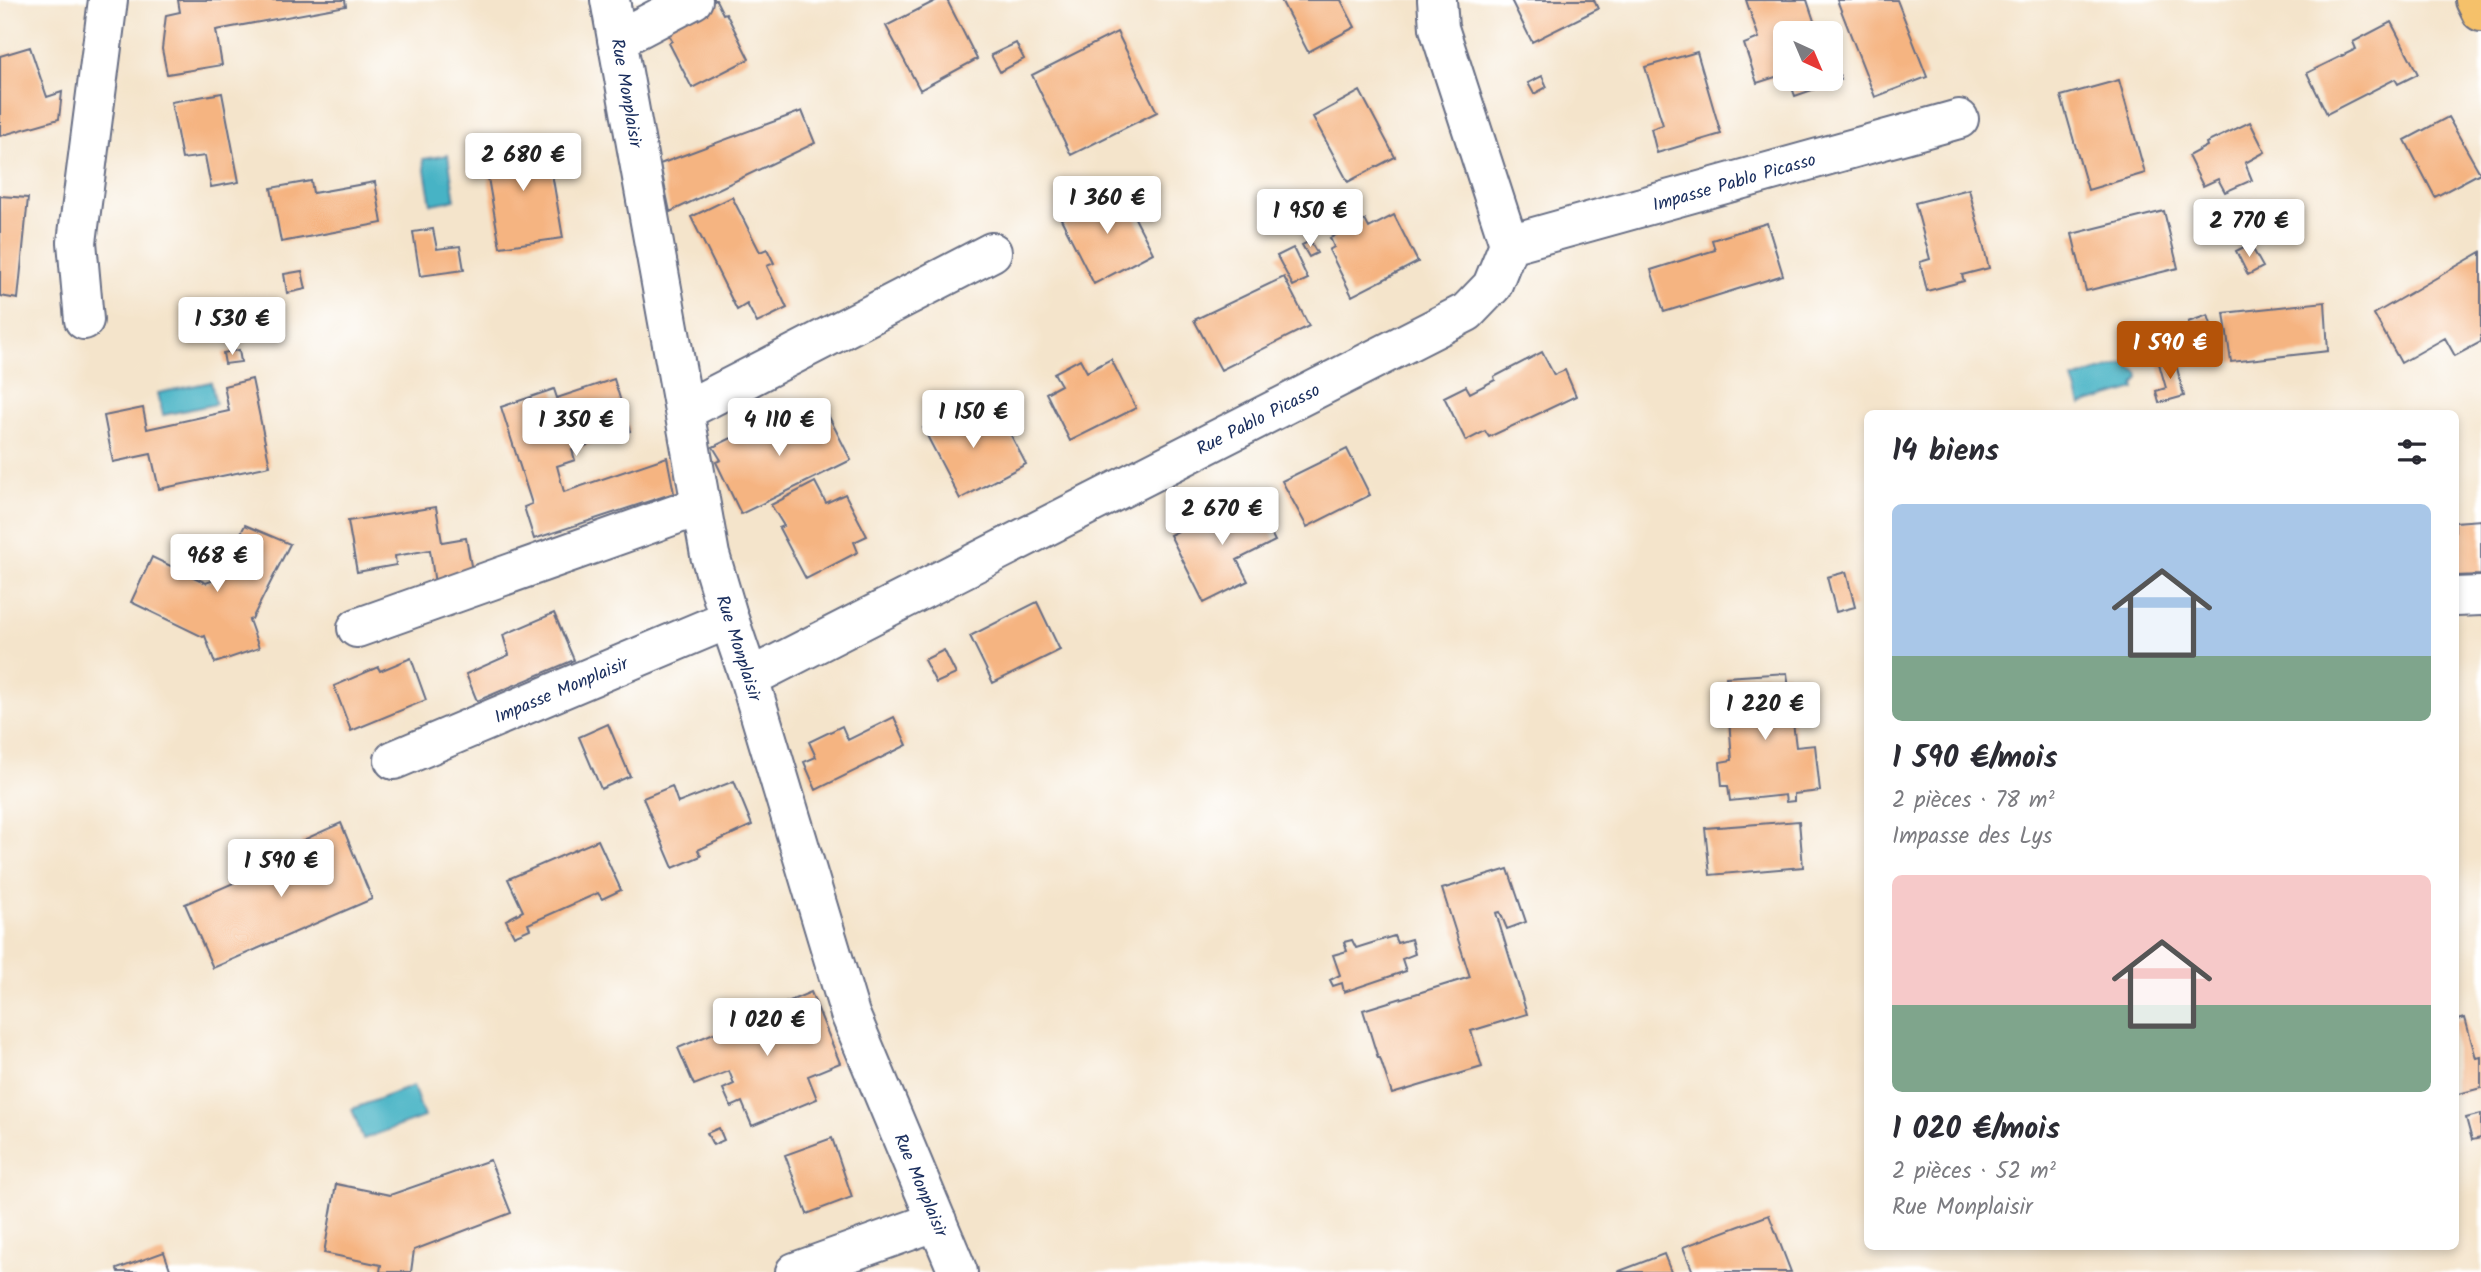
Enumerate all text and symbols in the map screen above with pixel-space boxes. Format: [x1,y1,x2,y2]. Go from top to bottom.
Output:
north arrow [1773,21,1843,91]
map controls [1773,21,1843,91]
street label: Rue Monplaisir [602,37,650,151]
pin: 2 680 € [458,134,588,193]
text: 2 680 € [481,138,565,174]
street label: Impasse Pablo Picasso [1649,146,1820,221]
pin: 1 360 € [1042,176,1172,236]
text: 1 360 € [1069,181,1145,217]
pin: 1 950 € [1245,190,1375,249]
text: 1 950 € [1273,194,1347,230]
pin: 2 770 € [2184,200,2314,259]
text: 2 770 € [2209,204,2289,240]
pin: 1 530 € [167,298,297,357]
text: 1 530 € [194,302,270,338]
pin: 1 590 € [2105,322,2235,381]
text: 1 590 € [2133,326,2207,362]
street label: Rue Pablo Picasso [1192,377,1326,464]
pin: 1 150 € [908,391,1038,450]
text: 1 150 € [938,395,1008,431]
pin: 1 350 € [511,398,641,458]
pin: 4 110 € [714,398,844,458]
text: 1 350 € [538,403,614,439]
text: 4 110 € [744,403,814,439]
text: 14 biens [1892,428,1999,476]
icon: filters [2393,433,2431,471]
pin: 2 670 € [1157,488,1287,547]
text: 2 670 € [1182,492,1262,528]
pin: 968 € [168,534,266,594]
text: 968 € [186,539,248,575]
icon: home [2099,550,2225,676]
street label: Rue Monplaisir [707,592,769,706]
street label: Impasse Monplaisir [490,650,634,733]
pin: 1 220 € [1700,682,1830,742]
text: 1 220 € [1726,687,1804,723]
text: 1 590 €/mois [1892,735,2057,783]
text: 2 pièces · 78 m² [1892,783,2054,819]
text: Impasse des Lys [1892,819,2052,855]
pin: 1 590 € [216,839,346,899]
text: 1 590 € [244,844,318,880]
icon: home [2099,921,2225,1047]
pin: 1 020 € [702,998,832,1058]
text: 1 020 € [729,1003,805,1039]
text: 1 020 €/mois [1892,1106,2060,1154]
street label: Rue Monplaisir [885,1129,955,1243]
text: 2 pièces · 52 m² [1892,1154,2056,1190]
text: Rue Monplaisir [1892,1190,2033,1226]

